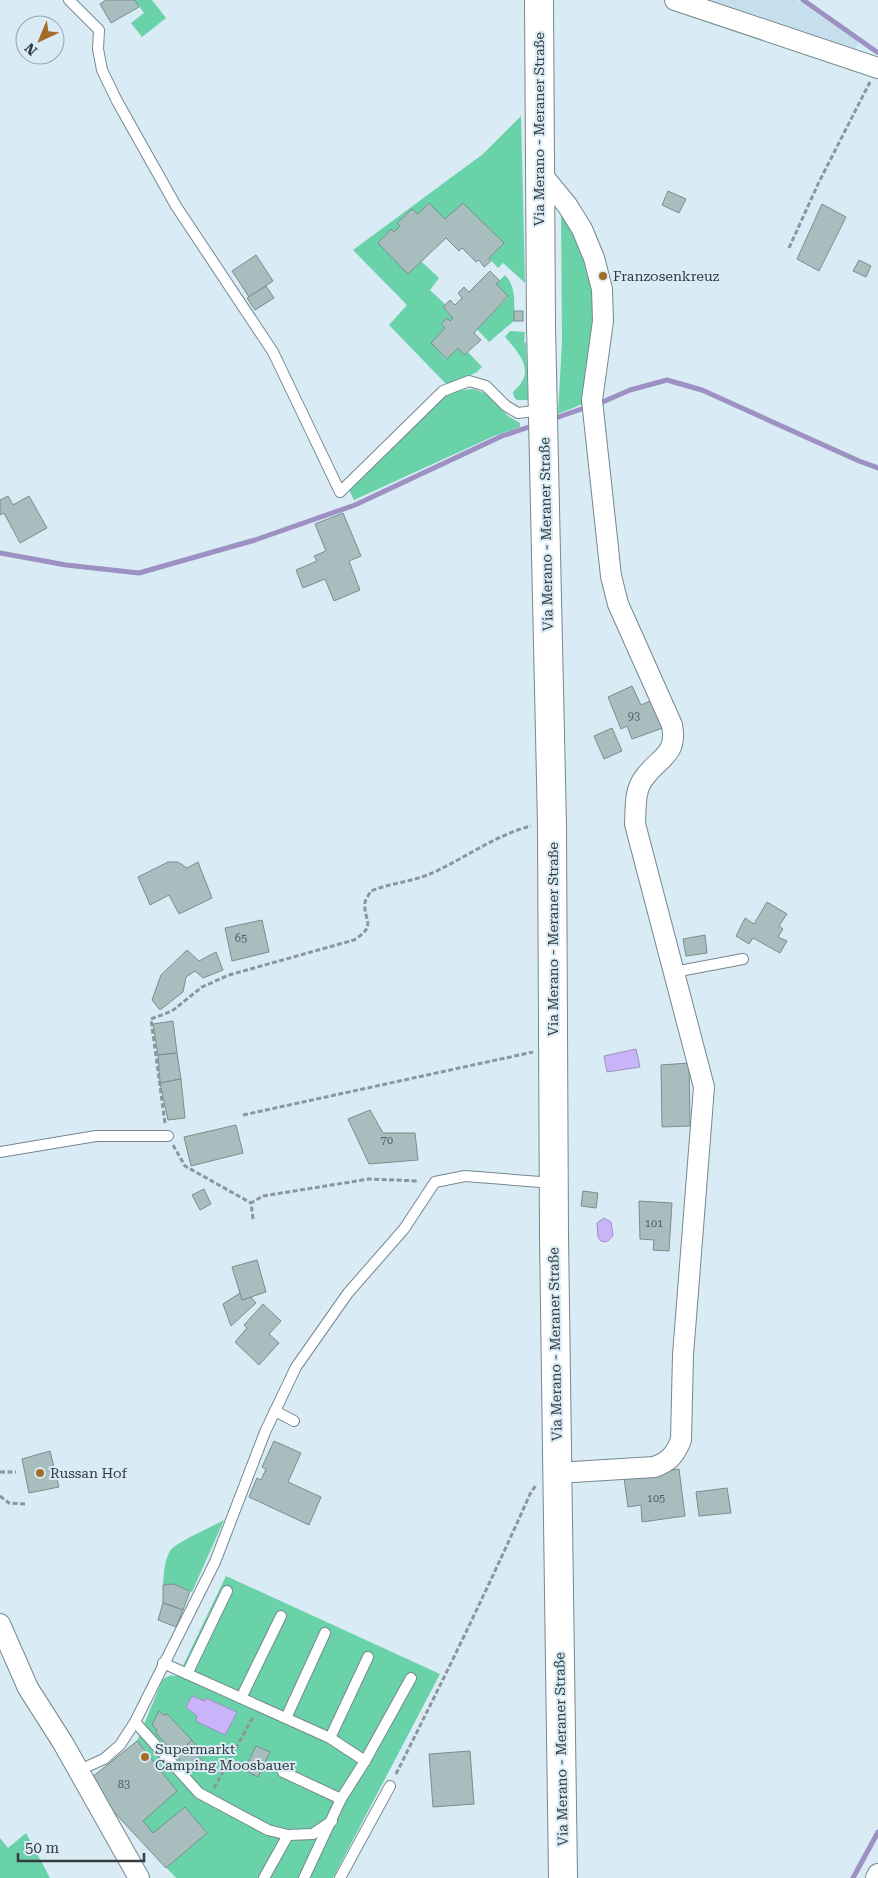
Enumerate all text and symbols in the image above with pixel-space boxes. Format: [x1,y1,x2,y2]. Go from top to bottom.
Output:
north arrow [15,15,65,65]
street label: Via Merano - Meraner Straße [531,32,547,226]
text: N [21,40,40,59]
place label: Franzosenkreuz [613,268,720,284]
marker: Franzosenkreuz [597,270,609,282]
street label: Via Merano - Meraner Straße [536,437,556,631]
house number: 93 [628,710,640,723]
street label: Via Merano - Meraner Straße [545,842,561,1036]
house number: 65 [235,932,247,945]
house number: 70 [381,1134,393,1147]
house number: 101 [645,1217,663,1230]
street label: Via Merano - Meraner Straße [545,1247,565,1441]
place label: Russan Hof [50,1465,127,1481]
marker: Russan Hof [34,1467,46,1479]
house number: 105 [647,1492,665,1505]
street label: Via Merano - Meraner Straße [551,1652,571,1846]
place label: Supermarkt Camping Moosbauer [155,1741,295,1773]
marker: Supermarkt Camping Moosbauer [139,1751,151,1763]
house number: 83 [118,1778,130,1791]
scale bar [18,1830,144,1862]
text: 50 m [25,1839,60,1857]

